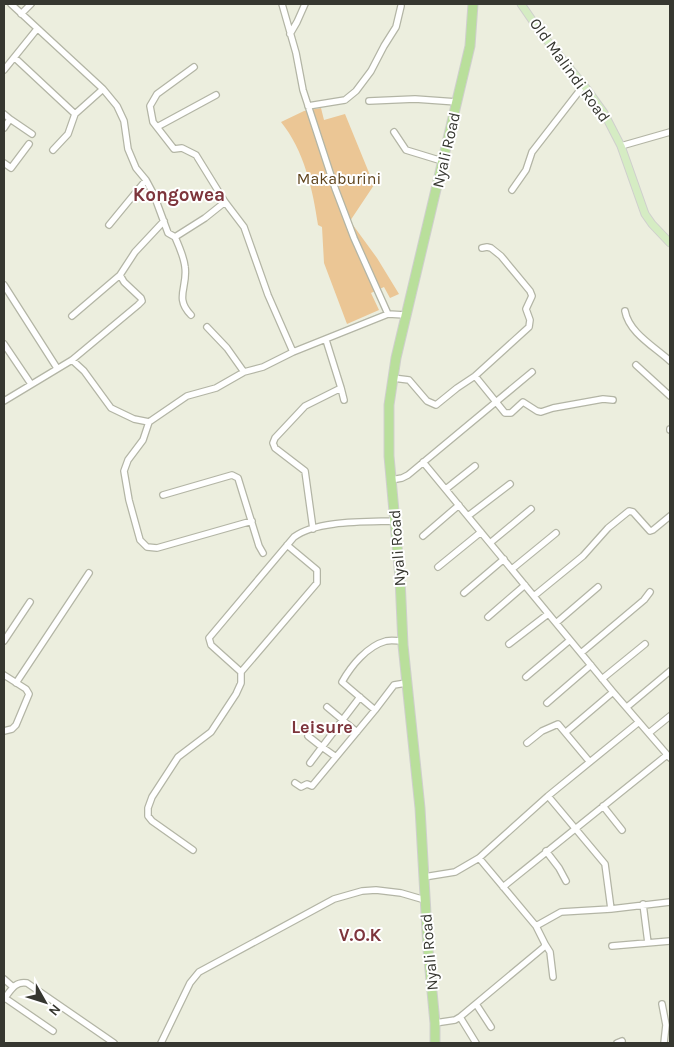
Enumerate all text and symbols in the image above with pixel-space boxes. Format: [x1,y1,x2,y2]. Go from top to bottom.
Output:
street label: Old Malindi Road [526,14,614,126]
street label: Nyali Road [428,110,464,190]
park label: Makaburini [297,169,381,188]
district label: Kongowea [133,184,225,206]
street label: Nyali Road [385,509,409,587]
district label: Leisure [291,716,353,738]
street label: Nyali Road [416,913,442,991]
district label: V.O.K [339,924,382,946]
north arrow [20,977,70,1027]
text: N [45,1001,64,1019]

